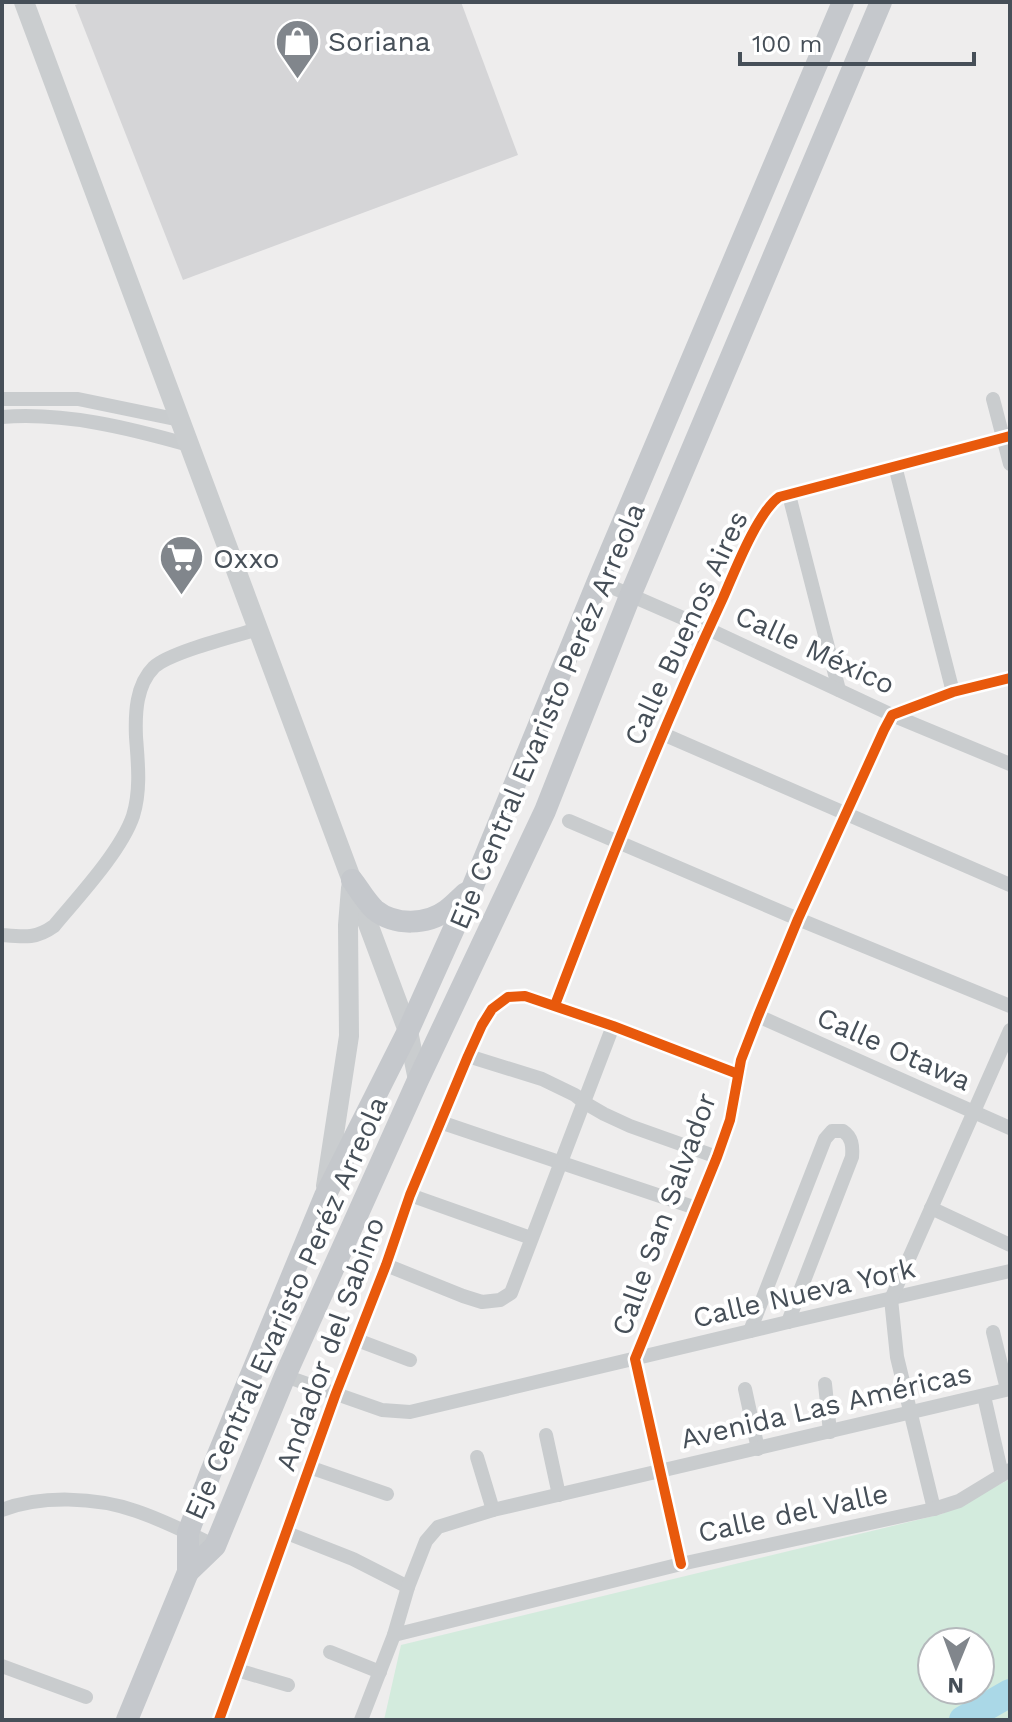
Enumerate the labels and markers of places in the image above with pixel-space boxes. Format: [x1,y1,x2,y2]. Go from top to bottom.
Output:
shop icon: Soriana [273,17,321,80]
place label: Soriana [328,25,431,58]
supermarket icon: Oxxo [158,534,206,597]
place label: Oxxo [213,542,280,575]

